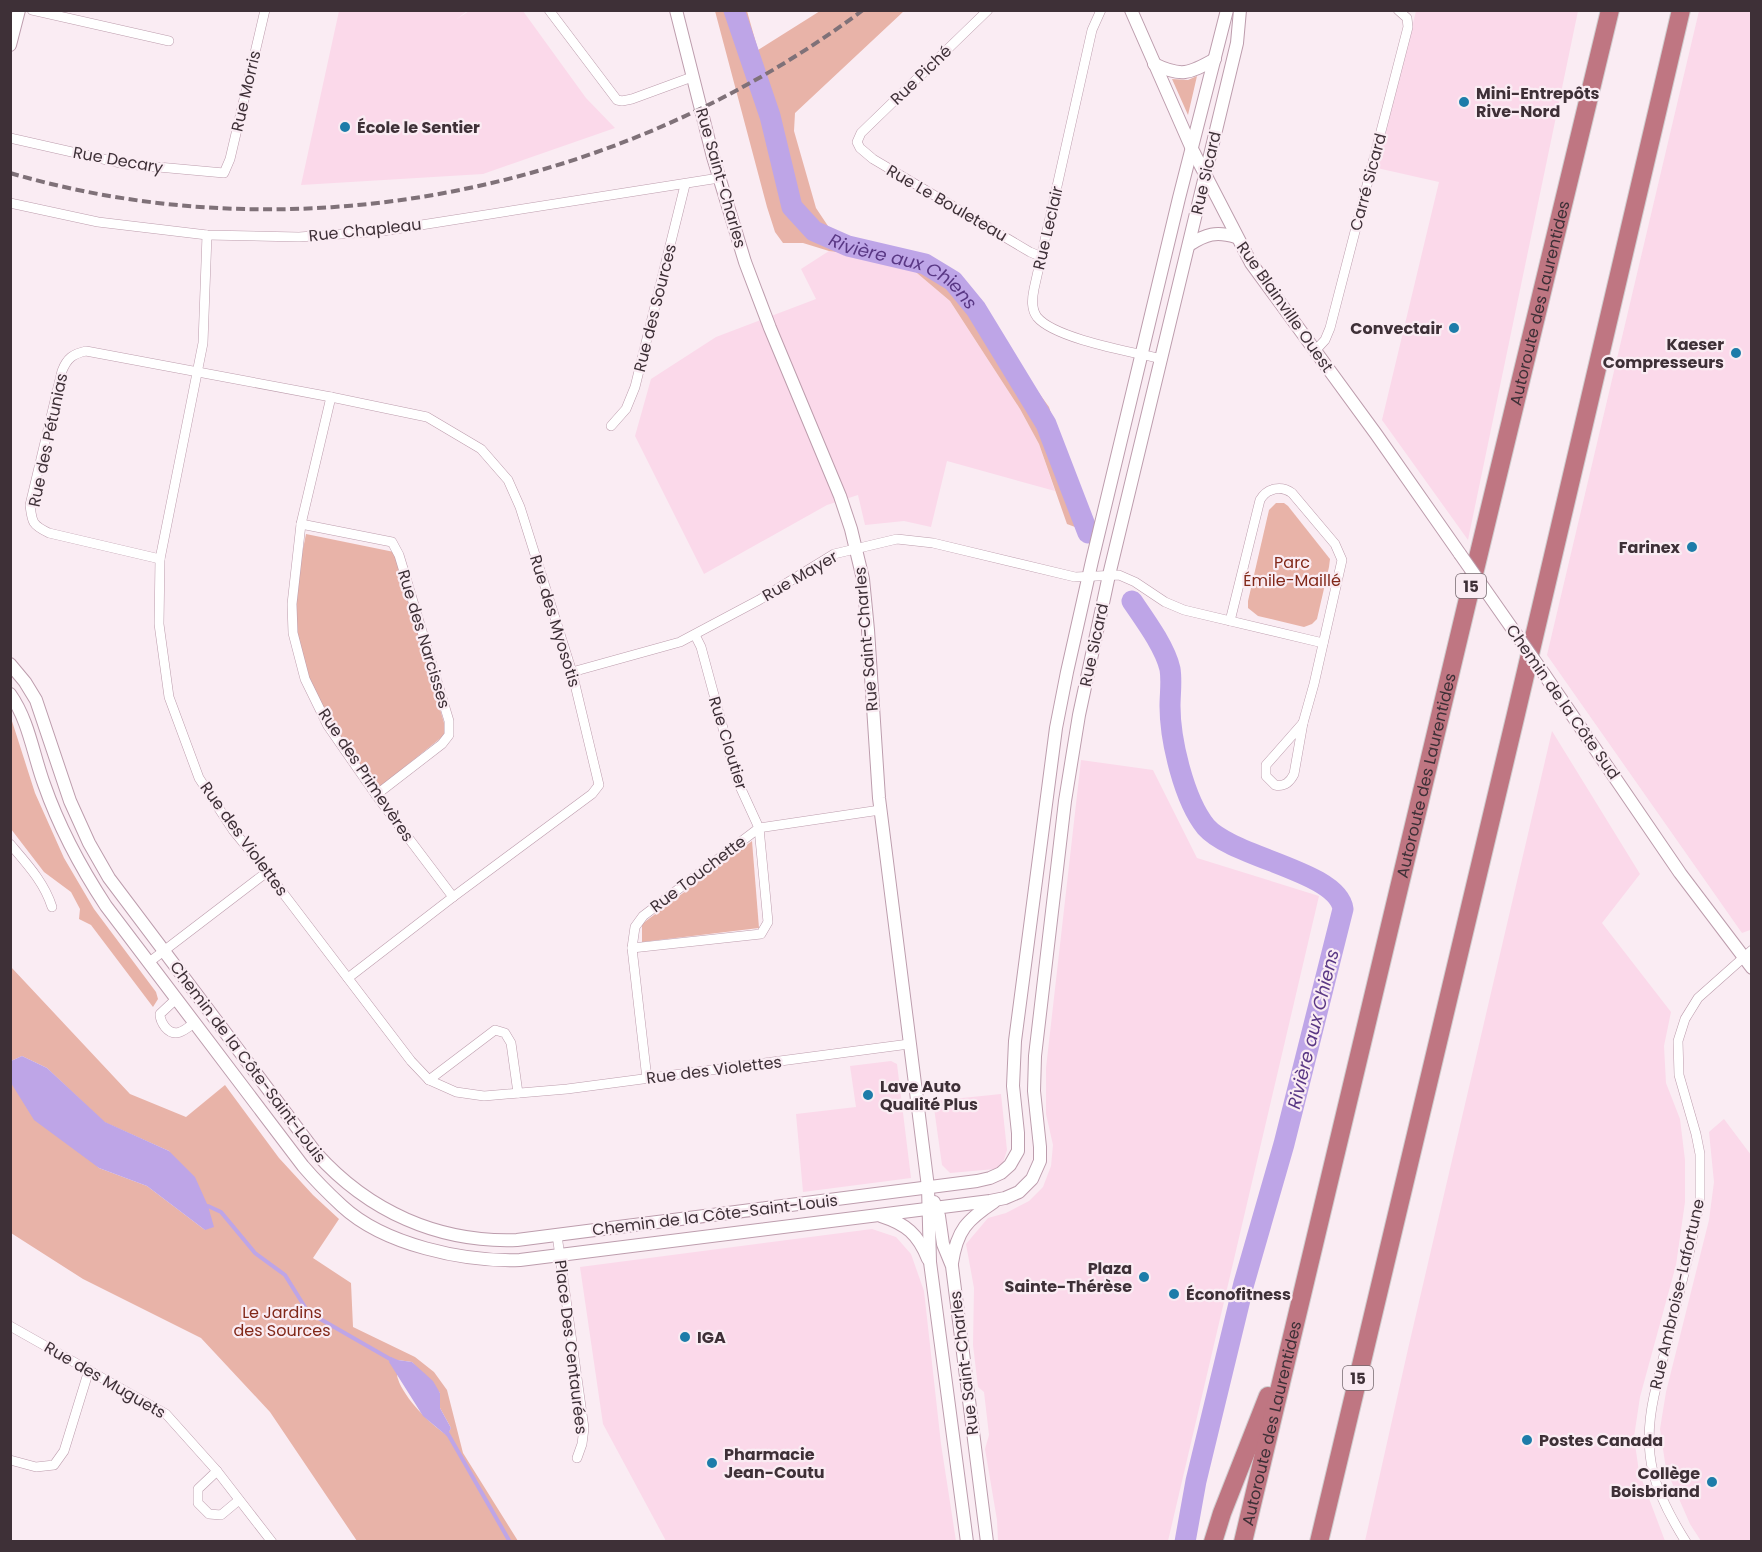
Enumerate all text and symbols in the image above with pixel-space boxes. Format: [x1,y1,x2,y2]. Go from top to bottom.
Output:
street label: Rue Piché [885,40,957,110]
street label: Rue Morris [226,48,266,134]
place label: Mini-Entrepôts Rive-Nord [1476,82,1599,123]
marker: Mini-Entrepôts Rive-Nord [1457,95,1471,109]
street label: Rue Saint-Charles [690,105,752,251]
place label: École le Sentier [357,116,480,139]
marker: École le Sentier [338,120,352,134]
street label: Rue Sicard [1185,129,1227,217]
street label: Carré Sicard [1344,131,1392,233]
street label: Rue Decary [71,141,165,179]
street label: Rue Le Bouleteau [882,159,1012,247]
street label: Rue Leclair [1027,184,1069,272]
street label: Autoroute des Laurentides [1504,198,1575,408]
street label: Rue Chapleau [307,213,423,247]
water label: Rivière aux Chiens [825,227,984,314]
street label: Rue Blainville Ouest [1231,237,1339,377]
street label: Rue des Sources [628,241,682,375]
place label: Convectair [1350,317,1442,340]
marker: Convectair [1447,321,1461,335]
place label: Kaeser Compresseurs [1603,333,1724,374]
marker: Kaeser Compresseurs [1729,346,1743,360]
street label: Rue des Pétunias [23,371,73,509]
place label: Farinex [1619,536,1681,559]
marker: Farinex [1685,540,1699,554]
street label: Rue Mayer [758,545,842,607]
park label: Parc Émile-Maillé [1243,551,1341,592]
street label: Rue des Myosotis [524,552,586,690]
street label: Rue Saint-Charles [848,566,884,712]
street label: Rue des Narcisses [392,567,456,711]
road number: 15 [1456,574,1486,598]
street label: Rue Sicard [1074,601,1114,689]
street label: Chemin de la Côte Sud [1501,620,1625,784]
street label: Autoroute des Laurentides [1390,671,1461,880]
street label: Rue Cloutier [703,693,753,793]
street label: Rue des Primevères [313,704,419,846]
street label: Rue des Violettes [195,777,293,901]
street label: Rue Touchette [645,830,751,918]
water label: Rivière aux Chiens [1281,946,1345,1112]
street label: Chemin de la Côte-Saint-Louis [164,956,332,1168]
street label: Rue des Violettes [645,1050,783,1090]
place label: Lave Auto Qualité Plus [880,1075,978,1116]
marker: Lave Auto Qualité Plus [861,1088,875,1102]
street label: Chemin de la Côte-Saint-Louis [591,1189,839,1241]
street label: Rue Ambroise-Lafortune [1644,1196,1710,1392]
place label: Plaza Sainte-Thérèse [1005,1257,1132,1298]
street label: Place Des Centaurées [549,1259,593,1435]
marker: Plaza Sainte-Thérèse [1137,1270,1151,1284]
place label: Éconofitness [1186,1283,1291,1306]
marker: Éconofitness [1167,1287,1181,1301]
street label: Rue Saint-Charles [944,1290,984,1436]
park label: Le Jardins des Sources [233,1301,331,1342]
street label: Autoroute des Laurentides [1236,1319,1307,1528]
place label: IGA [697,1326,726,1349]
marker: IGA [678,1330,692,1344]
street label: Rue des Muguets [40,1336,170,1424]
road number: 15 [1343,1366,1373,1390]
place label: Postes Canada [1539,1429,1663,1452]
marker: Postes Canada [1520,1433,1534,1447]
place label: Pharmacie Jean-Coutu [724,1443,824,1484]
marker: Pharmacie Jean-Coutu [705,1456,719,1470]
place label: Collège Boisbriand [1611,1462,1700,1503]
marker: Collège Boisbriand [1705,1475,1719,1489]

